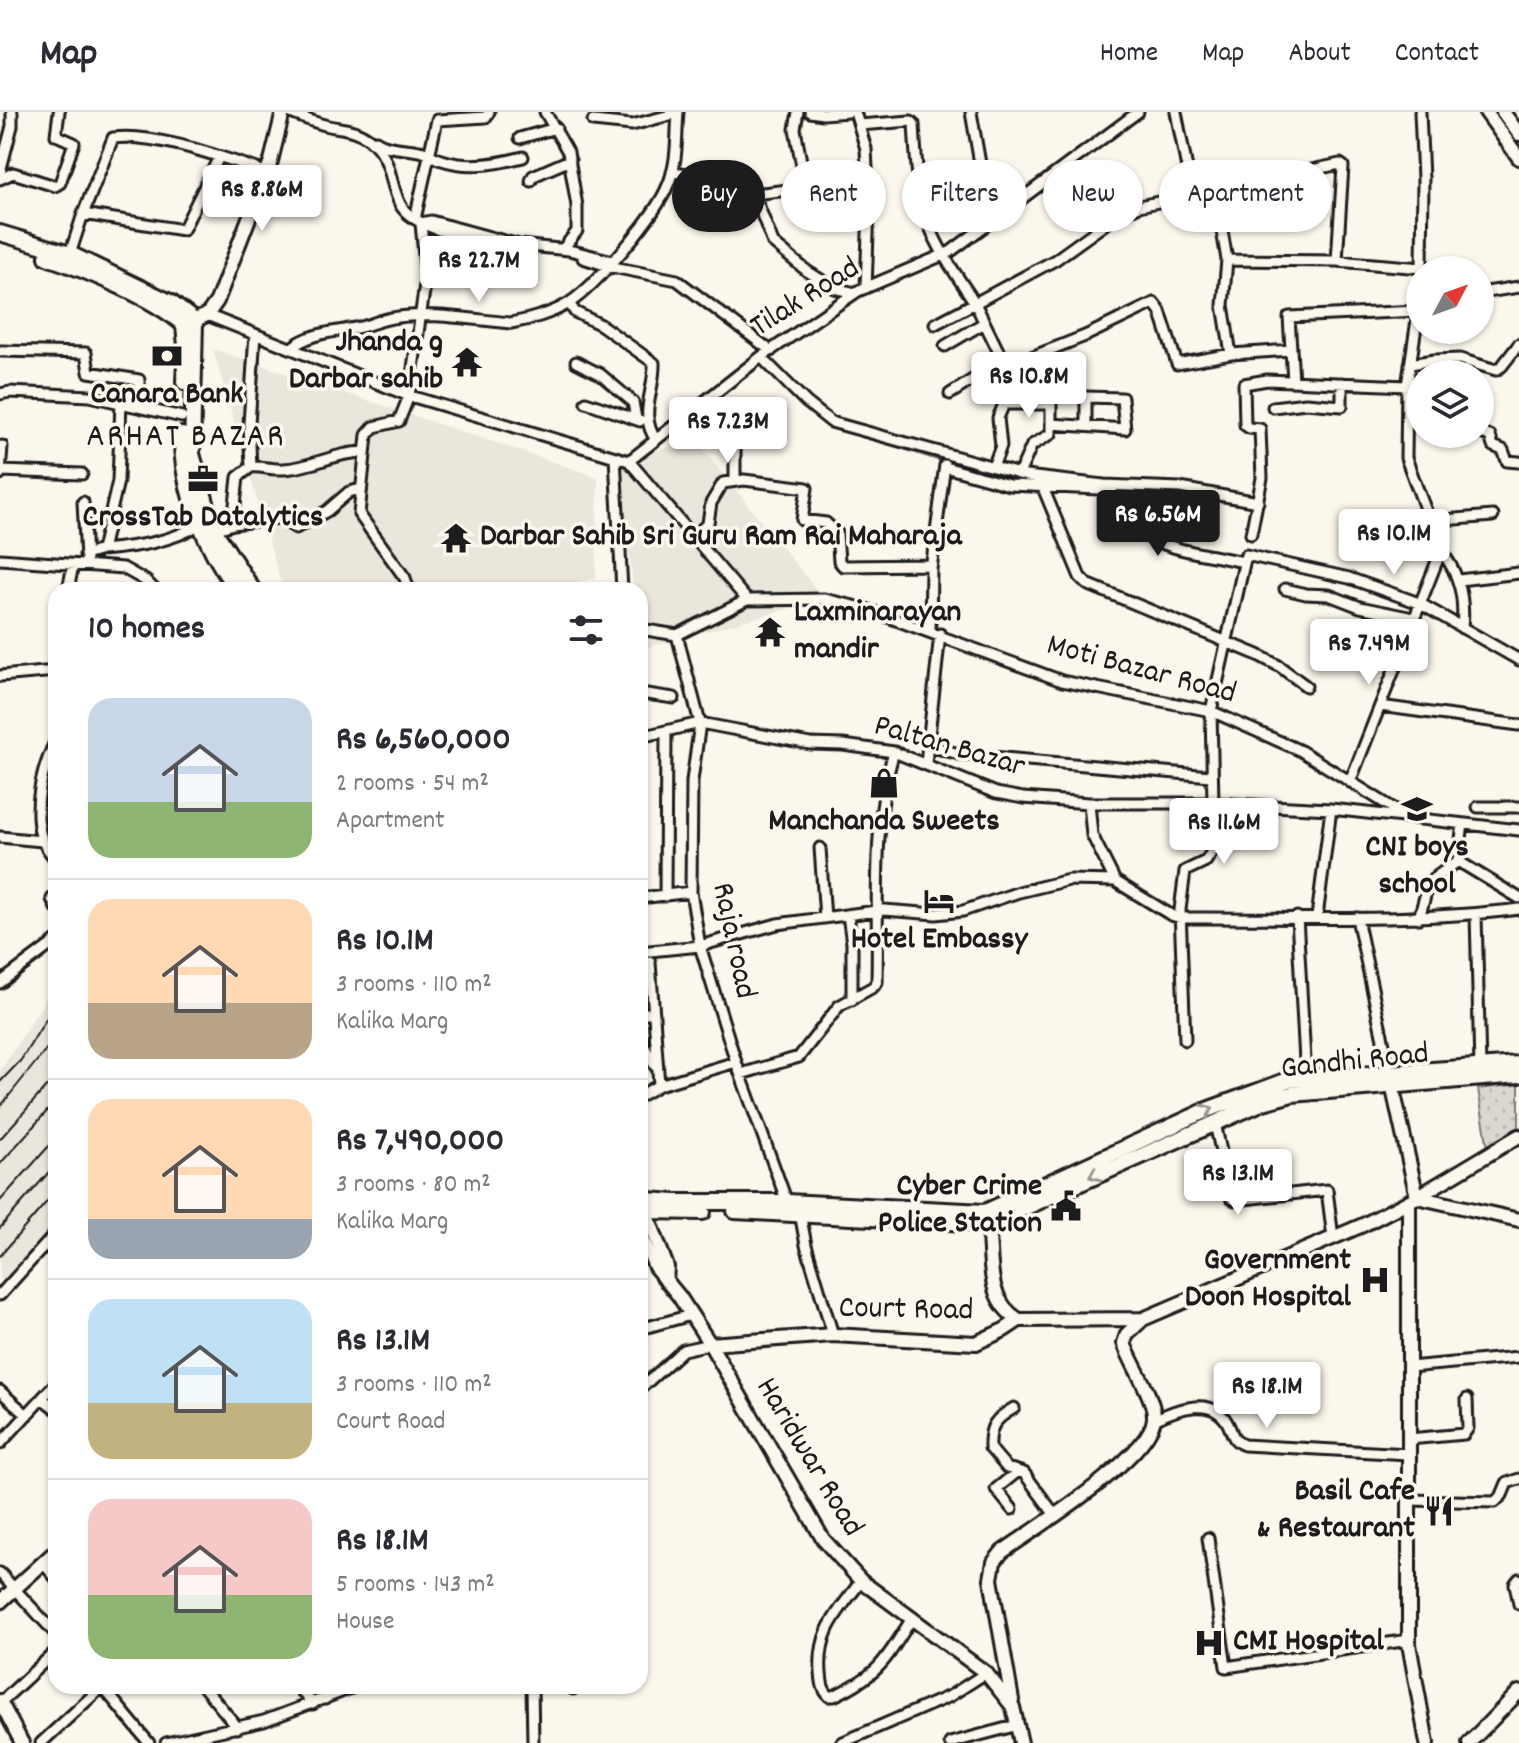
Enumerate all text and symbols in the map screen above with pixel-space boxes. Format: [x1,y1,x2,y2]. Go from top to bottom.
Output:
text: Map [40,28,98,83]
text: Home [1100,35,1158,75]
text: Map [1202,35,1244,75]
text: About [1288,35,1351,75]
text: Contact [1395,35,1479,75]
chip: Buy [672,160,765,232]
chip: Rent [781,160,886,232]
chip: Filters [902,160,1027,232]
chip: New [1043,160,1143,232]
chip: Apartment [1159,160,1332,232]
pin: Rs 8.86M [179,165,345,233]
text: Rs 8.86M [221,172,303,209]
pin: Rs 22.7M [396,236,562,304]
text: Rs 22.7M [438,243,520,280]
street label: Tilak Road [742,247,870,351]
north arrow [1406,256,1494,344]
map controls [1406,256,1494,448]
place label: Jhanda g Darbar sahib [289,321,443,404]
bank icon: Canara Bank [150,339,184,373]
temple icon: Jhanda g Darbar sahib [450,345,484,379]
pin: Rs 10.8M [946,352,1112,420]
text: Rs 10.8M [989,359,1069,396]
button: layers [1406,360,1494,448]
place label: Canara Bank [91,373,243,419]
pin: Rs 7.23M [645,397,811,465]
text: Rs 7.23M [687,404,769,441]
district label: ARHAT BAZAR [86,414,286,463]
office icon: CrossTab Datalytics [186,462,220,496]
pin: Rs 6.56M [1075,490,1241,558]
place label: CrossTab Datalytics [83,496,323,542]
text: Rs 6.56M [1115,497,1201,534]
pin: Rs 10.1M [1311,509,1477,577]
place label: Darbar Sahib Sri Guru Ram Rai Maharaja [480,515,963,561]
text: Rs 10.1M [1357,516,1431,553]
temple icon: Darbar Sahib Sri Guru Ram Rai Maharaja [439,521,473,555]
place label: Laxminarayan mandir [794,591,961,674]
text: 10 homes [88,606,205,655]
icon: filters [564,608,608,652]
temple icon: Laxminarayan mandir [753,615,787,649]
pin: Rs 7.49M [1286,619,1452,687]
street label: Moti Bazar Road [1041,624,1241,718]
text: Rs 7.49M [1328,626,1410,663]
street label: Paltan Bazar [868,704,1030,792]
text: Rs 6,560,000 [336,717,511,766]
icon: home [152,730,248,826]
text: 2 rooms · 54 m² [336,766,489,803]
shop icon: Manchanda Sweets [867,766,901,800]
school or university icon: CNI boys school [1400,792,1434,826]
pin: Rs 11.6M [1141,798,1307,866]
place label: Manchanda Sweets [768,800,1000,846]
text: Apartment [336,803,445,840]
text: Rs 11.6M [1187,805,1261,842]
place label: CNI boys school [1365,826,1469,909]
street label: Raja road [697,879,767,1003]
hotel icon: Hotel Embassy [922,884,956,918]
text: Rs 10.1M [336,918,434,967]
place label: Hotel Embassy [851,918,1028,964]
icon: home [152,931,248,1027]
text: 3 rooms · 110 m² [336,967,492,1004]
text: Kalika Marg [336,1004,448,1041]
street label: Gandhi Road [1279,1032,1431,1094]
one-way arrow [1200,1103,1214,1120]
text: Rs 7,490,000 [336,1118,504,1167]
icon: home [152,1131,248,1227]
pin: Rs 13.1M [1155,1149,1321,1217]
text: Rs 13.1M [1202,1156,1274,1193]
place label: Cyber Crime Police Station [878,1165,1042,1248]
one-way arrow [1088,1166,1102,1182]
text: 3 rooms · 80 m² [336,1167,491,1204]
public building icon: Cyber Crime Police Station [1049,1189,1083,1223]
text: Kalika Marg [336,1204,448,1241]
place label: Government Doon Hospital [1185,1239,1351,1322]
hospital icon: Government Doon Hospital [1358,1263,1392,1297]
street label: Court Road [838,1287,974,1335]
text: Rs 13.1M [336,1318,430,1367]
icon: home [152,1331,248,1427]
pin: Rs 18.1M [1184,1362,1350,1430]
text: 3 rooms · 110 m² [336,1367,492,1404]
text: Rs 18.1M [1232,1369,1302,1406]
street label: Haridwar Road [742,1370,874,1546]
text: Court Road [336,1404,445,1441]
place label: Basil Cafe & Restaurant [1256,1470,1415,1553]
restaurant icon: Basil Cafe & Restaurant [1422,1494,1456,1528]
text: Rs 18.1M [336,1518,429,1567]
icon: home [152,1531,248,1627]
text: 5 rooms · 143 m² [336,1567,495,1604]
text: House [336,1604,394,1641]
place label: CMI Hospital [1233,1620,1384,1666]
hospital icon: CMI Hospital [1192,1626,1226,1660]

